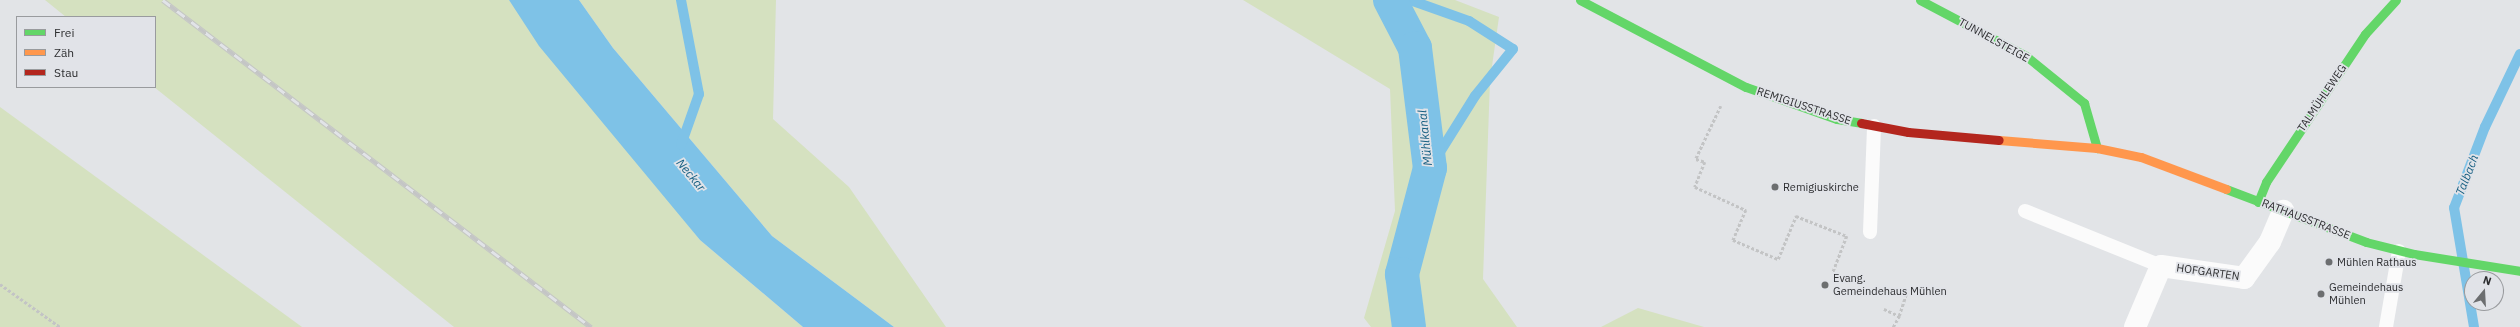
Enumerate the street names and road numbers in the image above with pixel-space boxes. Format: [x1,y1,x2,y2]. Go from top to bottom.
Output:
street label: TUNNELSTEIGE [1956,15,2032,65]
street label: TALMÜHLEWEG [2295,62,2349,134]
street label: REMIGIUSSTRASSE [1755,85,1853,127]
street label: RATHAUSSTRASSE [2260,196,2352,242]
street label: HOFGARTEN [2176,261,2240,283]

